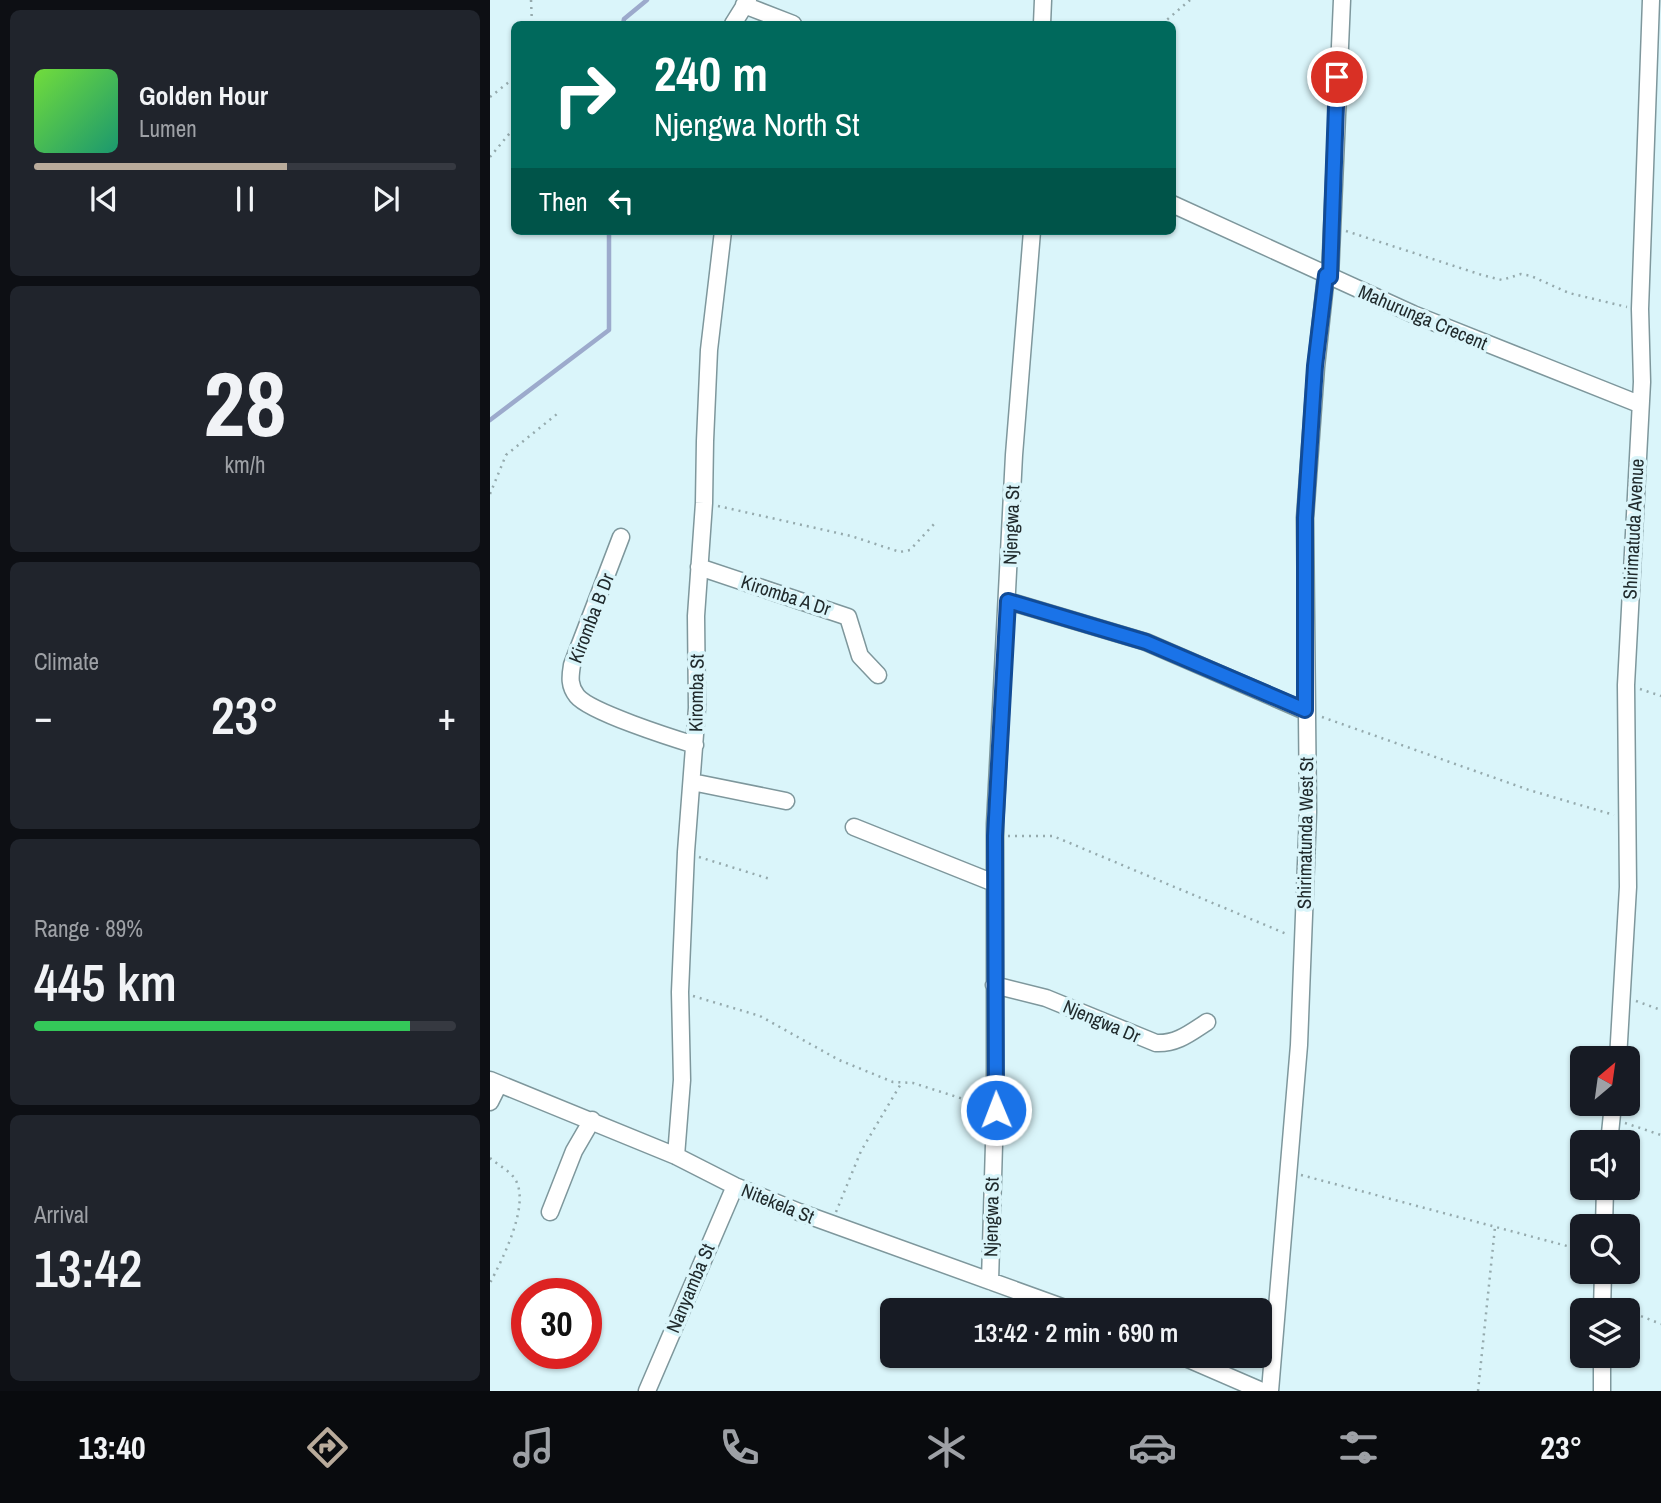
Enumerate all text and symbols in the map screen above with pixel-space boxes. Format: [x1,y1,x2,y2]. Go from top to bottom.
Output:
text: 240 m [654,40,768,106]
pin [1307,47,1367,107]
icon: right [539,49,630,140]
icon: arrive [1318,58,1356,96]
text: Golden Hour [139,78,268,113]
text: Njengwa North St [654,103,860,146]
text: Lumen [139,113,197,144]
icon: previous [85,180,123,218]
icon: pause [226,180,264,218]
icon: next [367,180,405,218]
icon: left [602,182,640,220]
text: Then [539,184,588,219]
street label: Mahurunga Crecent [1355,278,1492,356]
text: 28 [204,342,287,464]
text: km/h [225,449,265,480]
street label: Shirimatuda Avenue [1616,458,1650,600]
street label: Njengwa St [997,484,1025,565]
street label: Kiromba A Dr [738,568,835,622]
street label: Kiromba B Dr [562,569,620,667]
text: Climate [34,646,99,677]
street label: Kiromba St [682,653,710,732]
text: 23° [211,680,279,750]
text: − [34,691,52,742]
text: + [438,691,456,742]
street label: Shirimatunda West St [1291,756,1319,909]
text: Range · 89% [34,913,143,944]
text: 445 km [34,947,177,1017]
street label: Njengwa Dr [1059,993,1145,1049]
north arrow [1570,1046,1640,1116]
map controls [1570,1046,1640,1368]
position arrow [959,1073,1033,1147]
button: sound [1570,1130,1640,1200]
street label: Njengwa St [977,1176,1005,1257]
street label: Nitekela St [738,1177,819,1230]
text: Arrival [34,1199,89,1230]
button: search [1570,1214,1640,1284]
text: 13:42 [34,1233,142,1303]
street label: Nanyamba St [660,1239,721,1337]
speed limit sign: 30 [511,1278,602,1369]
button: layers [1570,1298,1640,1368]
text: 13:42 · 2 min · 690 m [974,1315,1178,1350]
icon: directions [303,1423,352,1472]
icon: music [509,1423,558,1472]
icon: phone [715,1423,764,1472]
icon: climate [922,1423,971,1472]
icon: car [1128,1423,1177,1472]
icon: filters [1334,1423,1383,1472]
text: 13:40 [79,1426,146,1469]
text: 23° [1540,1426,1582,1469]

